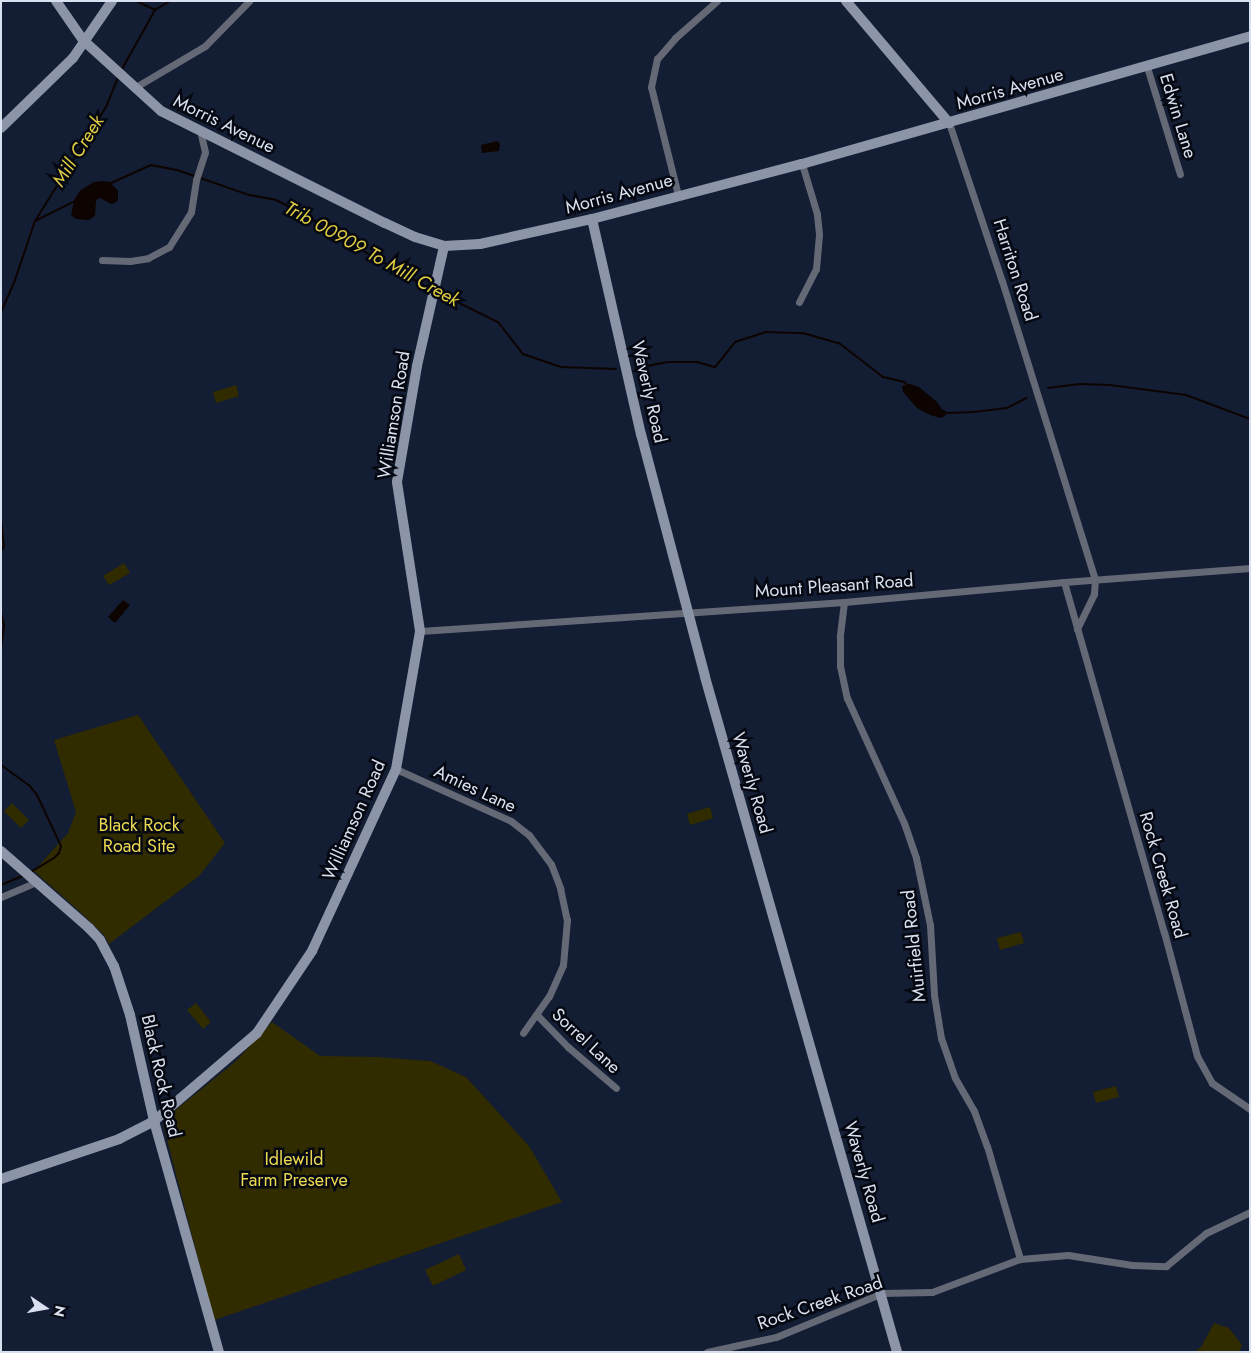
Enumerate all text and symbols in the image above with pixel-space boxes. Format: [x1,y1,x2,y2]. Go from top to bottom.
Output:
street label: Morris Avenue [954,63,1066,115]
street label: Edwin Lane [1155,71,1201,161]
street label: Morris Avenue [170,90,278,158]
water label: Mill Creek [47,111,109,191]
street label: Morris Avenue [563,169,675,219]
water label: Trib 00909 To Mill Creek [280,196,464,312]
street label: Harriton Road [988,216,1042,324]
street label: Waverly Road [627,339,671,445]
street label: Williamson Road [373,350,415,480]
street label: Mount Pleasant Road [754,570,914,602]
street label: Waverly Road [727,730,777,836]
street label: Williamson Road [318,757,390,883]
street label: Amies Lane [431,761,519,817]
street label: Rock Creek Road [1135,809,1191,941]
park label: Black Rock Road Site [98,815,180,858]
street label: Muirfield Road [897,889,931,1003]
street label: Sorrel Lane [547,1004,625,1078]
street label: Black Rock Road [136,1012,186,1140]
street label: Waverly Road [839,1119,889,1225]
park label: Idlewild Farm Preserve [240,1149,348,1192]
street label: Rock Creek Road [755,1272,885,1334]
north arrow [20,1283,70,1333]
text: N [49,1304,71,1319]

